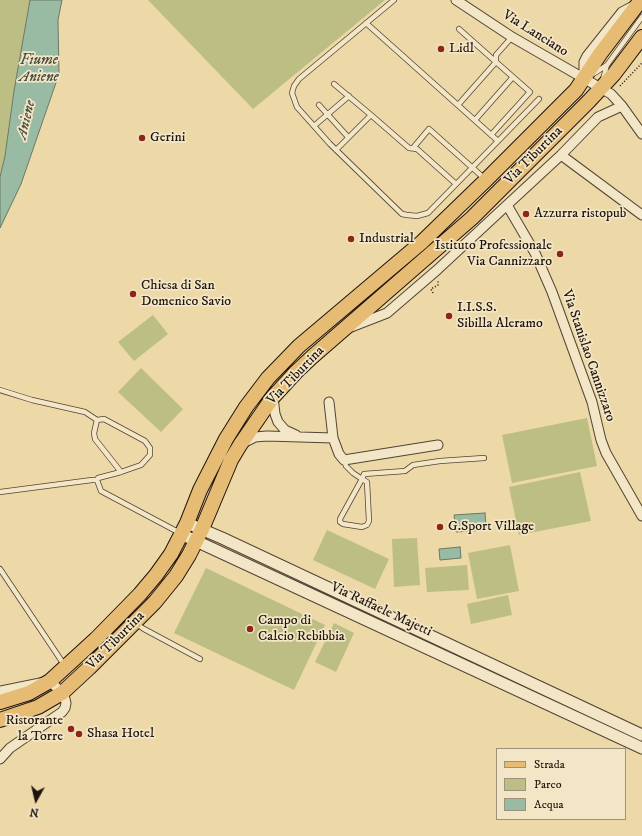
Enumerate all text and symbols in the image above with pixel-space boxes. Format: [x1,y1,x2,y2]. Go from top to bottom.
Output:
street label: Via Lanciano [499,7,571,61]
place label: Lidl [449,41,474,57]
marker: Lidl [436,44,446,54]
water label: Fiume Aniene [19,52,59,87]
water label: Aniene [14,99,40,141]
street label: Via Tiburtina [501,123,567,189]
place label: Gerini [150,130,185,146]
marker: Gerini [137,133,147,143]
place label: Azzurra ristopub [534,206,626,222]
marker: Azzurra ristopub [521,209,531,219]
place label: Industrial [359,231,414,247]
marker: Industrial [346,234,356,244]
place label: Istituto Professionale Via Cannizzaro [435,238,552,270]
marker: Istituto Professionale Via Cannizzaro [555,249,565,259]
place label: Chiesa di San Domenico Savio [141,278,231,310]
street label: Via Stanislao Cannizzaro [558,288,618,424]
marker: Chiesa di San Domenico Savio [128,289,138,299]
place label: I.I.S.S. Sibilla Aleramo [457,300,543,332]
marker: I.I.S.S. Sibilla Aleramo [444,311,454,321]
street label: Via Tiburtina [264,343,328,409]
place label: G.Sport Village [448,519,534,535]
marker: G.Sport Village [435,522,445,532]
street label: Via Raffaele Majetti [328,579,434,641]
street label: Via Tiburtina [83,608,149,674]
place label: Campo di Calcio Rebibbia [258,613,345,646]
marker: Campo di Calcio Rebibbia [245,624,255,634]
place label: Ristorante la Torre [5,713,63,746]
marker: Ristorante la Torre [66,724,76,734]
place label: Shasa Hotel [87,726,154,742]
marker: Shasa Hotel [74,729,84,739]
legend [496,748,626,820]
text: Strada [534,757,565,772]
text: Parco [534,777,562,792]
north arrow [16,780,56,820]
text: Acqua [534,797,564,812]
text: N [29,804,40,819]

